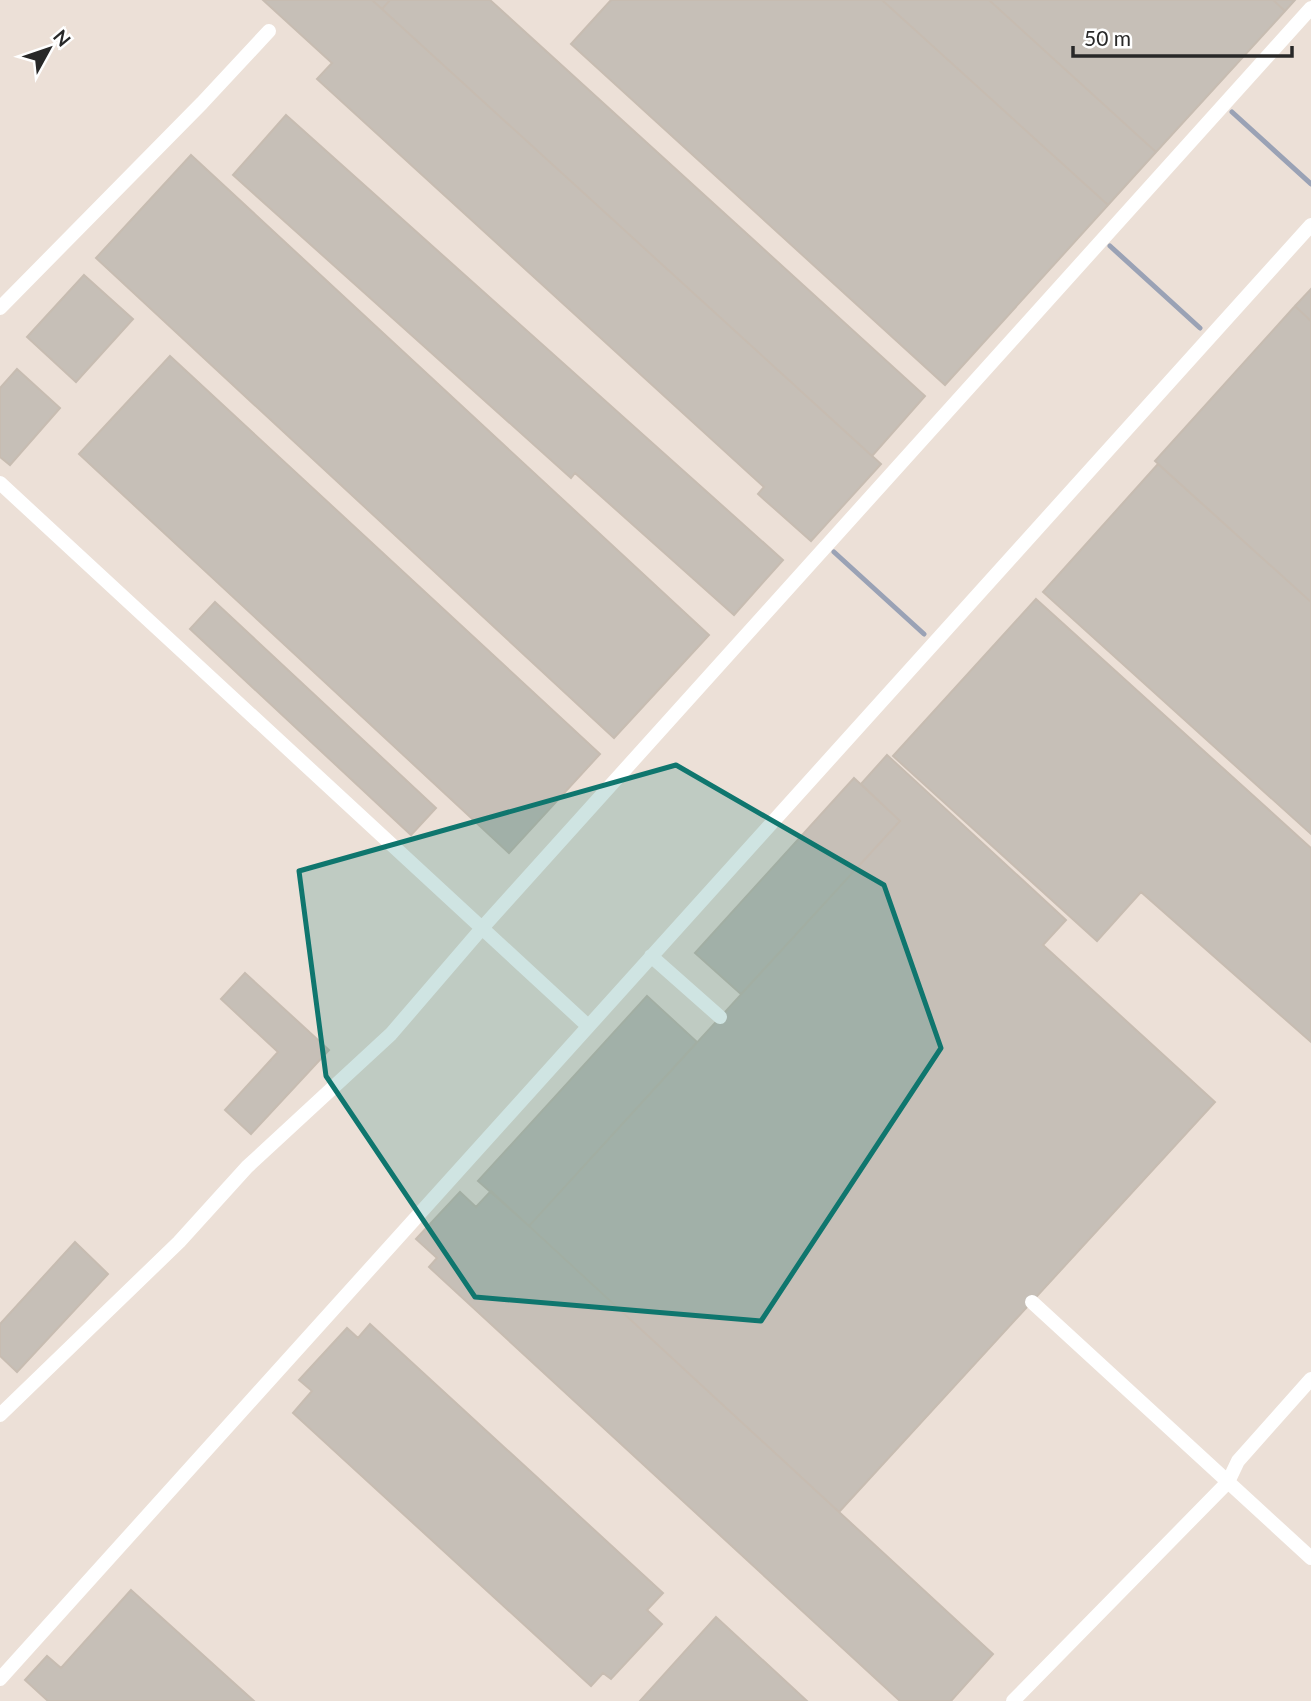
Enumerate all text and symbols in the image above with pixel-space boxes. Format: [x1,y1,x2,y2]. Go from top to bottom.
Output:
north arrow [14,14,84,84]
scale bar [1073,14,1292,58]
text: N [49,25,76,51]
text: 50 m [1084,25,1131,50]

